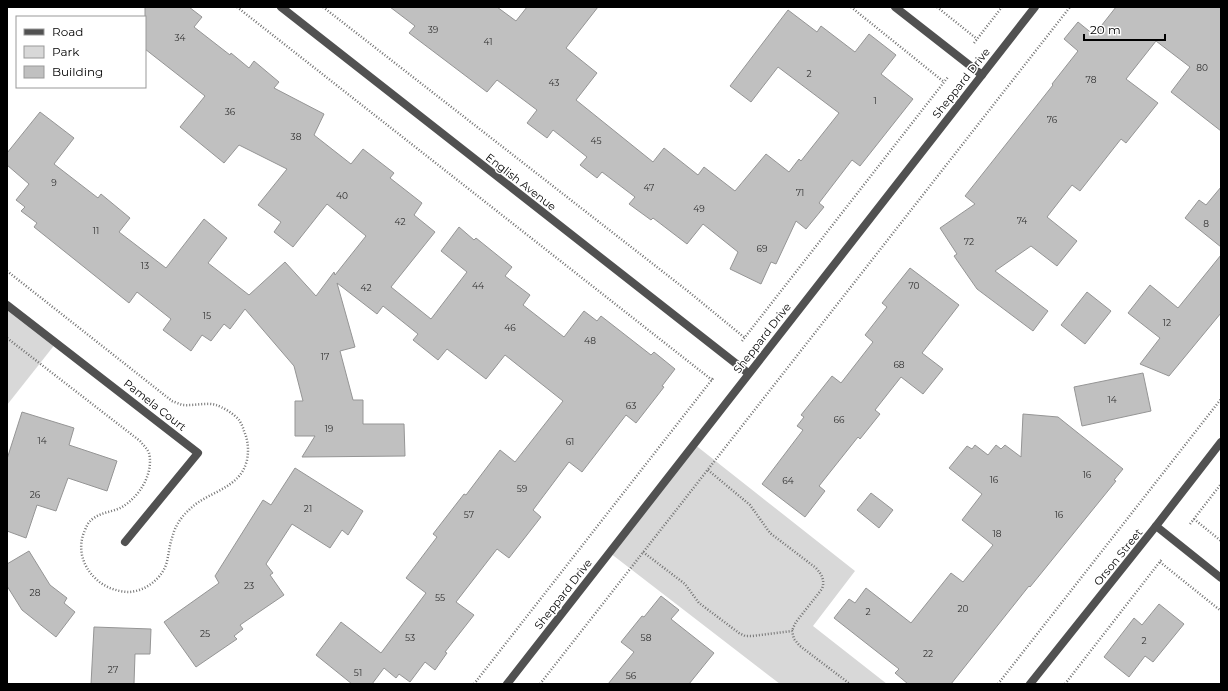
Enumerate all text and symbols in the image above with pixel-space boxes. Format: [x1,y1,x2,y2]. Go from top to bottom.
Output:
legend [16,16,146,88]
scale bar [1084,16,1165,42]
text: 20 m [1090,22,1121,37]
text: Road [52,24,83,39]
house number: 39 [428,24,439,35]
house number: 34 [174,32,186,43]
house number: 41 [484,36,492,47]
text: Park [52,44,80,59]
street label: Sheppard Drive [929,45,993,121]
house number: 80 [1196,62,1208,73]
text: Building [52,64,103,79]
house number: 2 [806,68,812,79]
house number: 78 [1086,74,1097,85]
house number: 43 [549,77,559,88]
house number: 1 [873,95,877,106]
house number: 36 [225,106,236,117]
house number: 76 [1047,114,1058,125]
house number: 38 [291,131,302,142]
house number: 45 [590,135,602,146]
street label: English Avenue [483,150,559,214]
house number: 9 [51,177,57,188]
house number: 47 [644,182,654,193]
house number: 71 [796,187,804,198]
house number: 40 [336,190,348,201]
house number: 49 [693,203,705,214]
house number: 74 [1017,215,1027,226]
house number: 42 [394,216,406,227]
house number: 8 [1203,218,1209,229]
house number: 11 [93,225,99,236]
house number: 72 [964,236,974,247]
house number: 69 [757,243,768,254]
house number: 13 [141,260,149,271]
house number: 44 [472,280,484,291]
house number: 70 [908,280,920,291]
house number: 42 [360,282,372,293]
street label: Sheppard Drive [730,300,794,376]
house number: 15 [203,310,211,321]
house number: 12 [1163,317,1171,328]
house number: 46 [504,322,516,333]
house number: 48 [584,335,596,346]
house number: 17 [321,351,329,362]
house number: 68 [893,359,905,370]
street label: Pamela Court [121,376,190,434]
house number: 14 [1107,394,1117,405]
house number: 63 [626,400,636,411]
house number: 66 [834,414,845,425]
house number: 19 [325,423,334,434]
house number: 14 [37,435,47,446]
house number: 61 [566,436,574,447]
house number: 16 [1083,469,1092,480]
house number: 16 [990,474,999,485]
house number: 64 [782,475,794,486]
house number: 59 [517,483,528,494]
house number: 26 [30,489,41,500]
house number: 21 [304,503,312,514]
house number: 57 [464,509,474,520]
house number: 16 [1055,509,1064,520]
street label: Orson Street [1091,525,1146,588]
house number: 18 [993,528,1002,539]
street label: Sheppard Drive [531,556,595,632]
house number: 23 [244,580,254,591]
house number: 28 [30,587,41,598]
house number: 55 [435,592,445,603]
house number: 20 [957,603,969,614]
house number: 2 [865,606,871,617]
house number: 25 [200,628,210,639]
house number: 53 [405,632,415,643]
house number: 58 [641,632,652,643]
house number: 2 [1141,635,1147,646]
house number: 22 [923,648,933,659]
house number: 27 [108,664,118,675]
house number: 51 [354,667,362,678]
house number: 56 [626,670,637,681]

